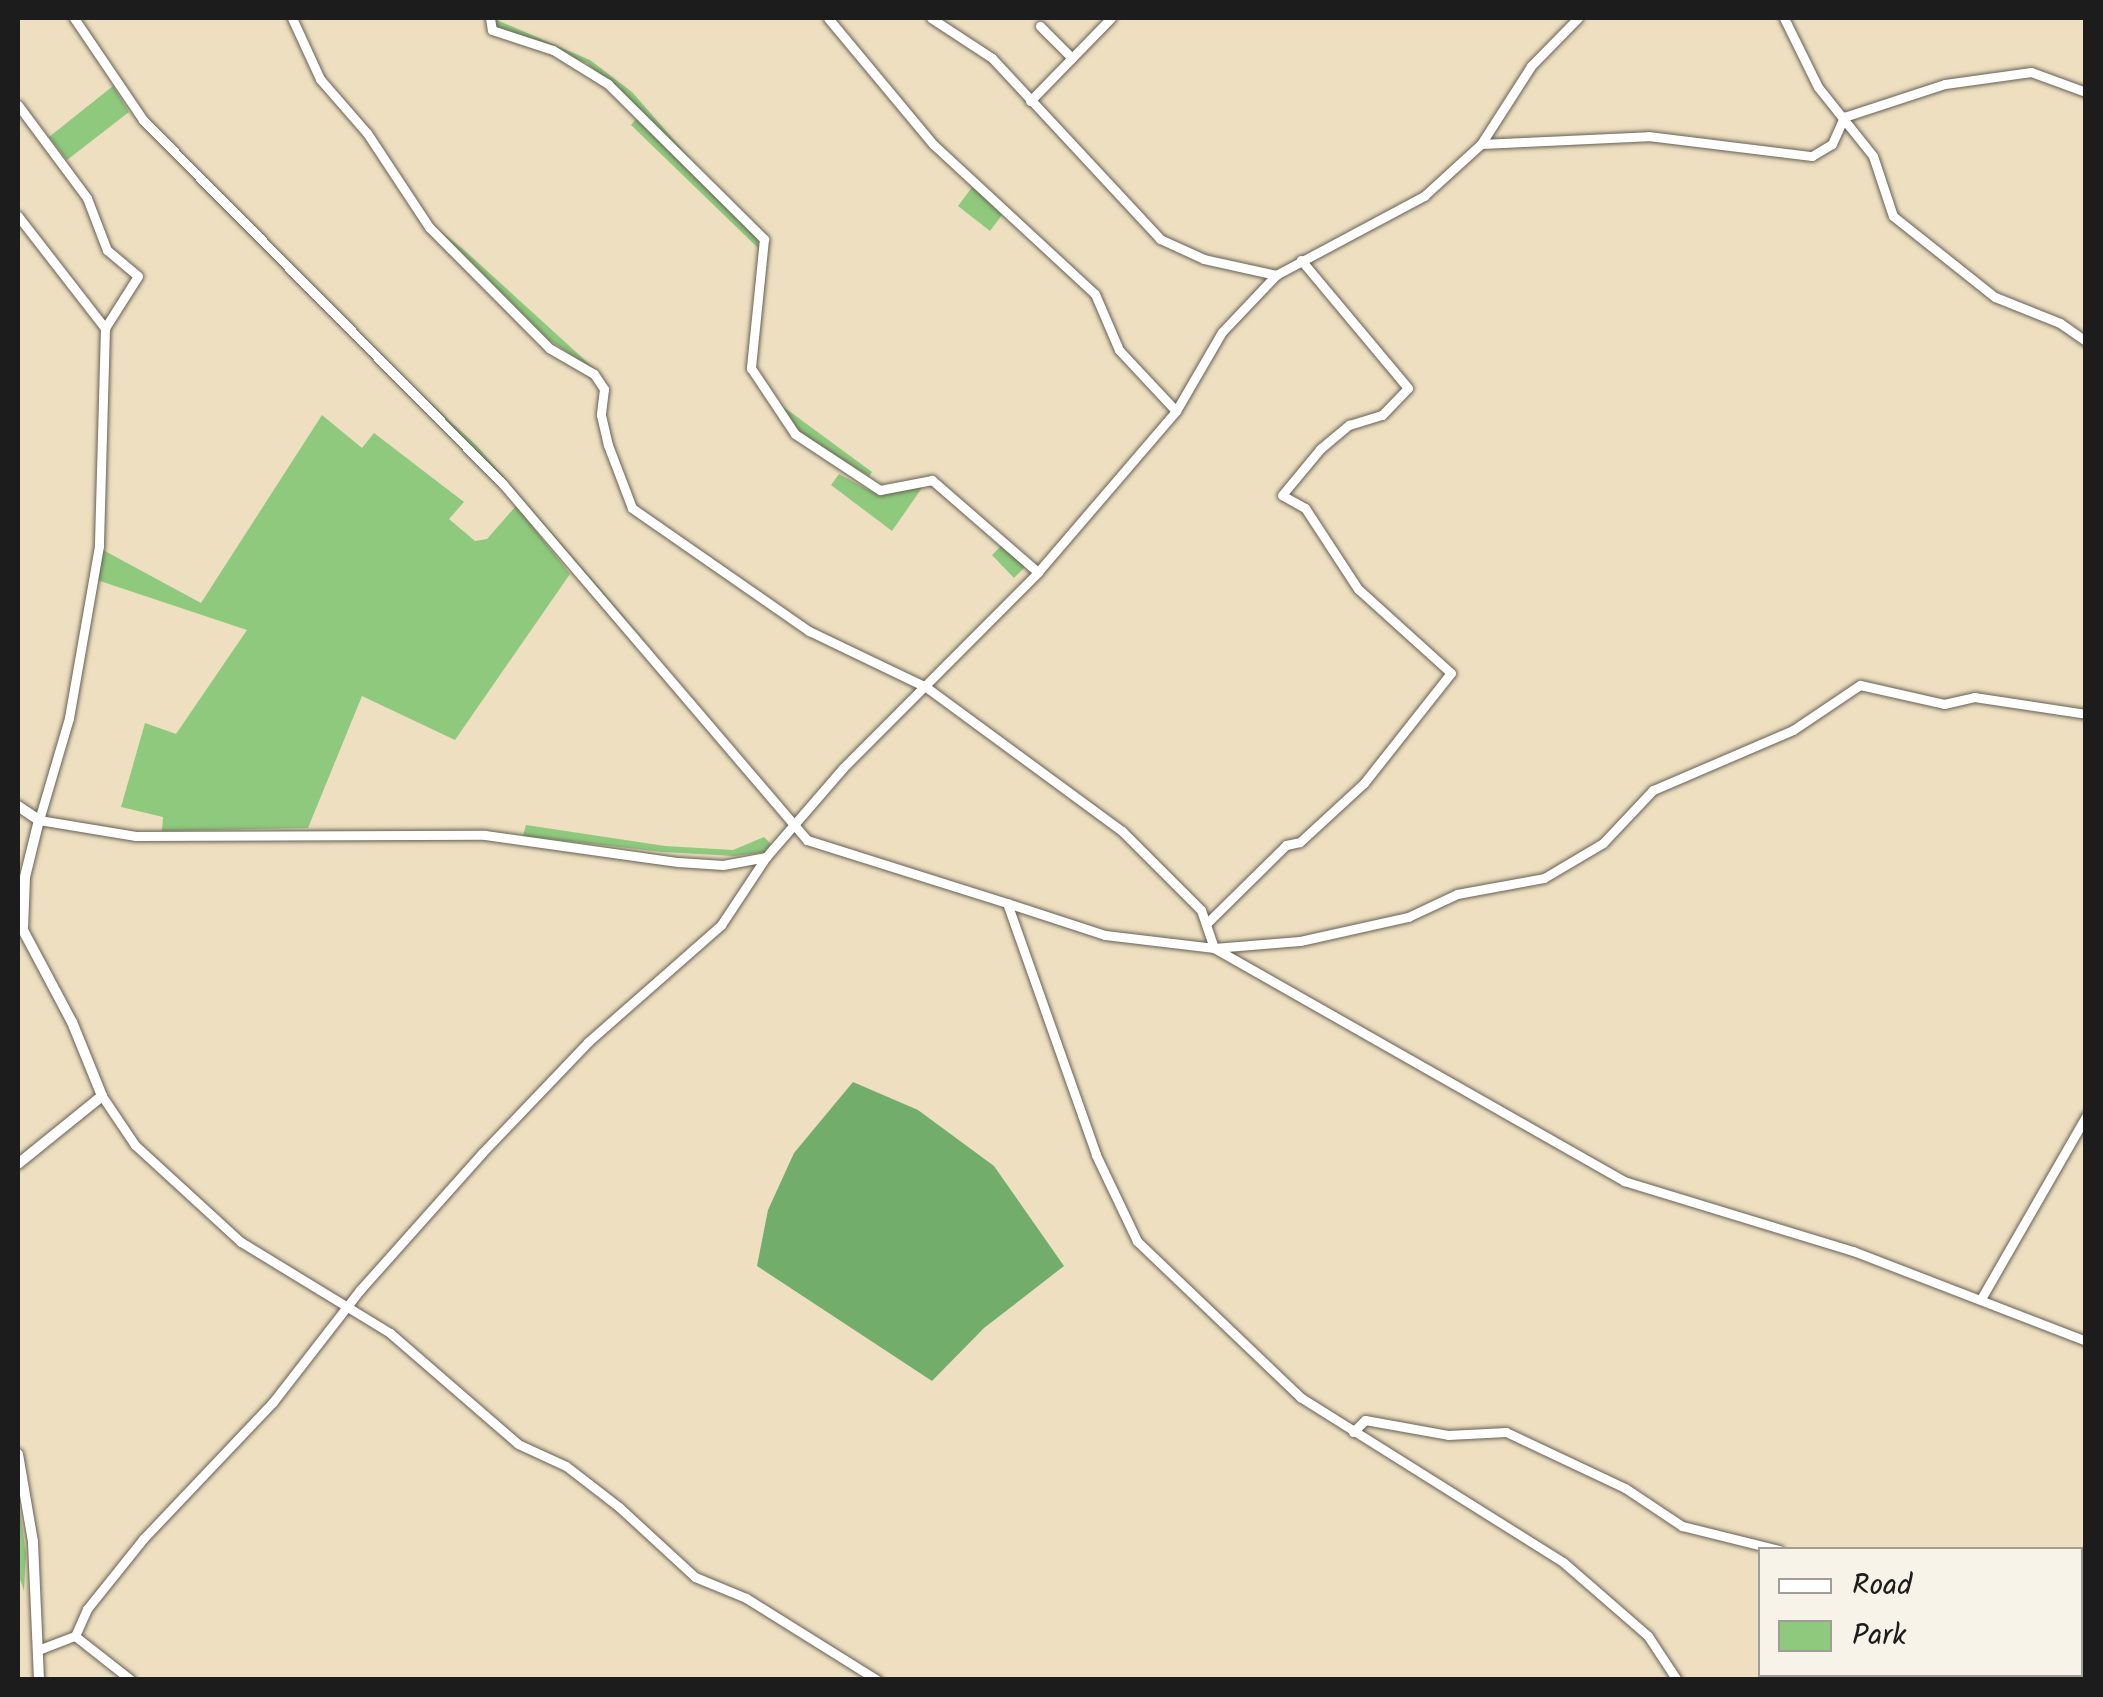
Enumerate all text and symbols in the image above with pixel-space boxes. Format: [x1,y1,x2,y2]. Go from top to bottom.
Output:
legend [1758,1547,2083,1677]
text: Road [1852,1562,1912,1610]
text: Park [1852,1612,1906,1660]

